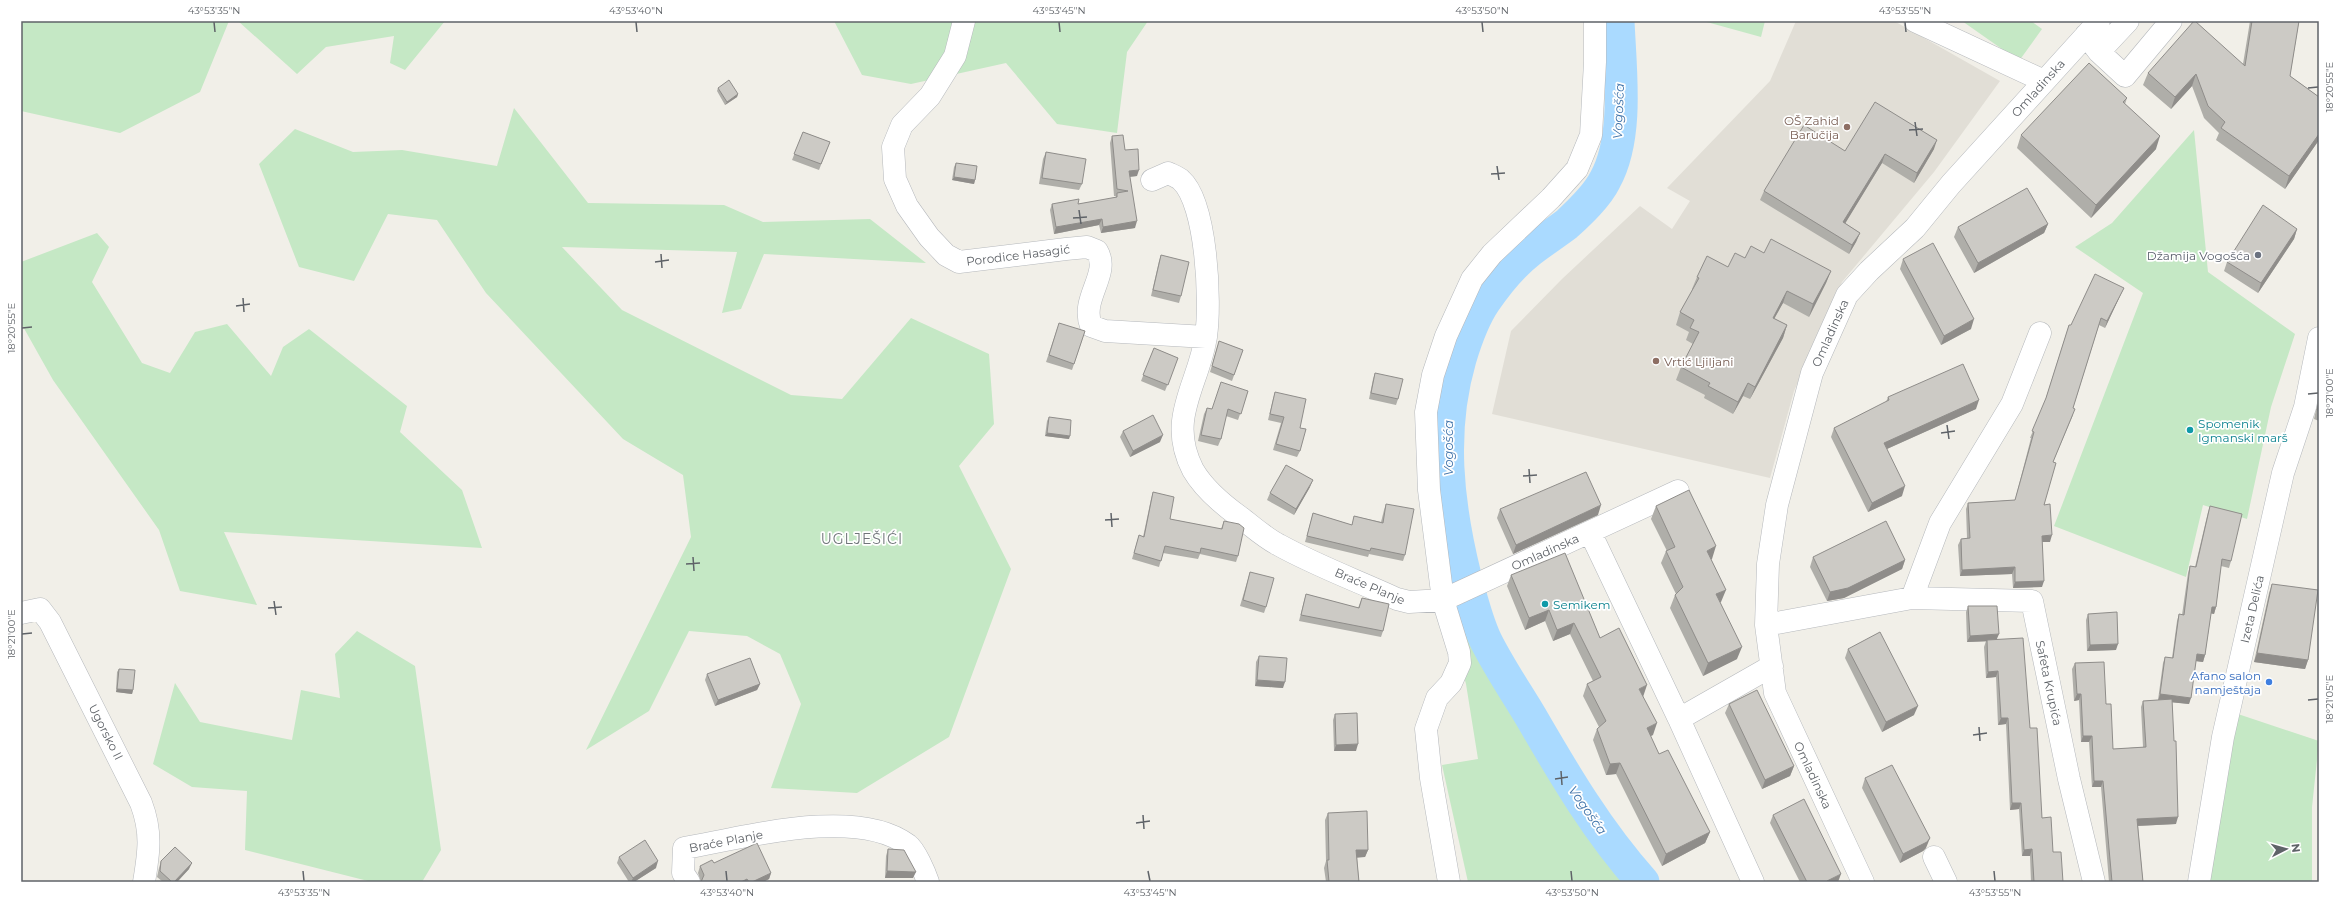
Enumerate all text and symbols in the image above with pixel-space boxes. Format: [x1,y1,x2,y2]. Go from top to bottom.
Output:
text: 43°53'35"N [188,4,240,17]
text: 43°53'40"N [609,4,663,17]
text: 43°53'45"N [1032,4,1086,17]
text: 43°53'50"N [1455,4,1509,17]
text: 43°53'55"N [1879,4,1931,17]
street label: Omladinska [2008,56,2068,120]
text: 18°20'55"E [2323,61,2336,112]
water label: Vogošća [1609,83,1627,139]
place label: OŠ Zahid Baručija [1784,113,1839,142]
marker: OŠ Zahid Baručija [1842,122,1852,132]
street label: Porodice Hasagić [965,241,1071,269]
place label: Džamija Vogošća [2147,248,2250,263]
marker: Džamija Vogošća [2253,250,2263,260]
street label: Omladinska [1808,297,1852,369]
text: 18°20'55"E [5,302,18,353]
place label: Vrtić Ljiljani [1664,354,1733,369]
marker: Vrtić Ljiljani [1651,356,1661,366]
text: 18°21'00"E [2323,368,2336,418]
place label: Spomenik Igmanski marš [2198,416,2288,445]
water label: Vogošća [1440,420,1456,476]
marker: Spomenik Igmanski marš [2185,425,2195,435]
district label: UGLJEŠIĆI [821,530,903,548]
street label: Omladinska [1509,530,1581,574]
street label: Braće Planje [1333,564,1407,608]
street label: Izeta Delića [2237,574,2267,644]
place label: Semikem [1553,597,1611,612]
marker: Semikem [1540,599,1550,609]
text: 18°21'00"E [5,609,18,659]
street label: Safeta Krupića [2033,639,2065,727]
place label: Afano salon namještaja [2191,668,2261,697]
text: 18°21'05"E [2323,674,2336,723]
marker: Afano salon namještaja [2264,677,2274,687]
street label: Ugorsko II [86,702,126,762]
street label: Omladinska [1791,739,1835,811]
water label: Vogošća [1565,783,1611,838]
street label: Braće Planje [688,826,764,856]
north arrow [2266,829,2306,869]
text: N [2289,843,2303,853]
text: 43°53'35"N [278,886,330,899]
text: 43°53'40"N [700,886,754,899]
text: 43°53'45"N [1123,886,1177,899]
text: 43°53'50"N [1545,886,1599,899]
text: 43°53'55"N [1969,886,2021,899]

